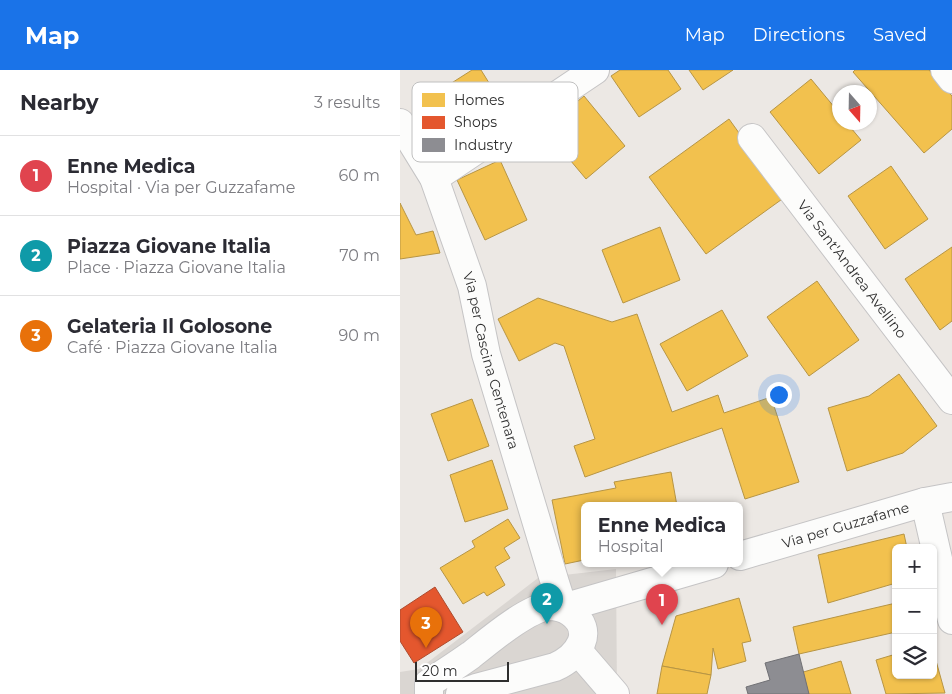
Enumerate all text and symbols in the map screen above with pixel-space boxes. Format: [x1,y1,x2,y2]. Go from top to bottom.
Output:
text: Map [25,21,79,50]
text: Map [685,24,725,46]
text: Directions [753,24,845,46]
text: Saved [873,24,927,46]
legend [412,82,578,162]
north arrow [832,85,877,130]
text: Nearby [20,90,99,115]
text: Homes [454,91,504,109]
text: 3 results [314,93,380,112]
text: Shops [454,113,497,131]
text: Industry [454,136,513,154]
text: Enne Medica [67,155,195,178]
text: 1 [33,166,39,185]
text: 60 m [338,166,380,185]
text: Hospital · Via per Guzzafame [67,178,295,197]
street label: Via Sant'Andrea Avellino [794,196,911,342]
text: Piazza Giovane Italia [67,235,271,258]
text: 2 [31,246,41,265]
text: 70 m [339,246,380,265]
text: Place · Piazza Giovane Italia [67,258,286,277]
street label: Via per Cascina Centenara [459,269,523,451]
text: Gelateria Il Golosone [67,315,272,338]
text: 3 [31,326,41,345]
text: 90 m [338,326,380,345]
text: Café · Piazza Giovane Italia [67,338,278,357]
your location [766,382,792,408]
street label: Via per Guzzafame [780,498,911,552]
popup [581,502,743,567]
text: Enne Medica [598,514,726,537]
text: Hospital [598,537,664,556]
map controls [892,544,937,679]
button: + [892,544,937,589]
pin: 2 [531,583,563,624]
pin: 1 [646,584,678,625]
button: − [892,589,937,634]
pin: 3 [410,607,442,648]
button: layers [892,634,937,679]
scale bar [415,659,509,682]
text: 20 m [422,662,458,680]

